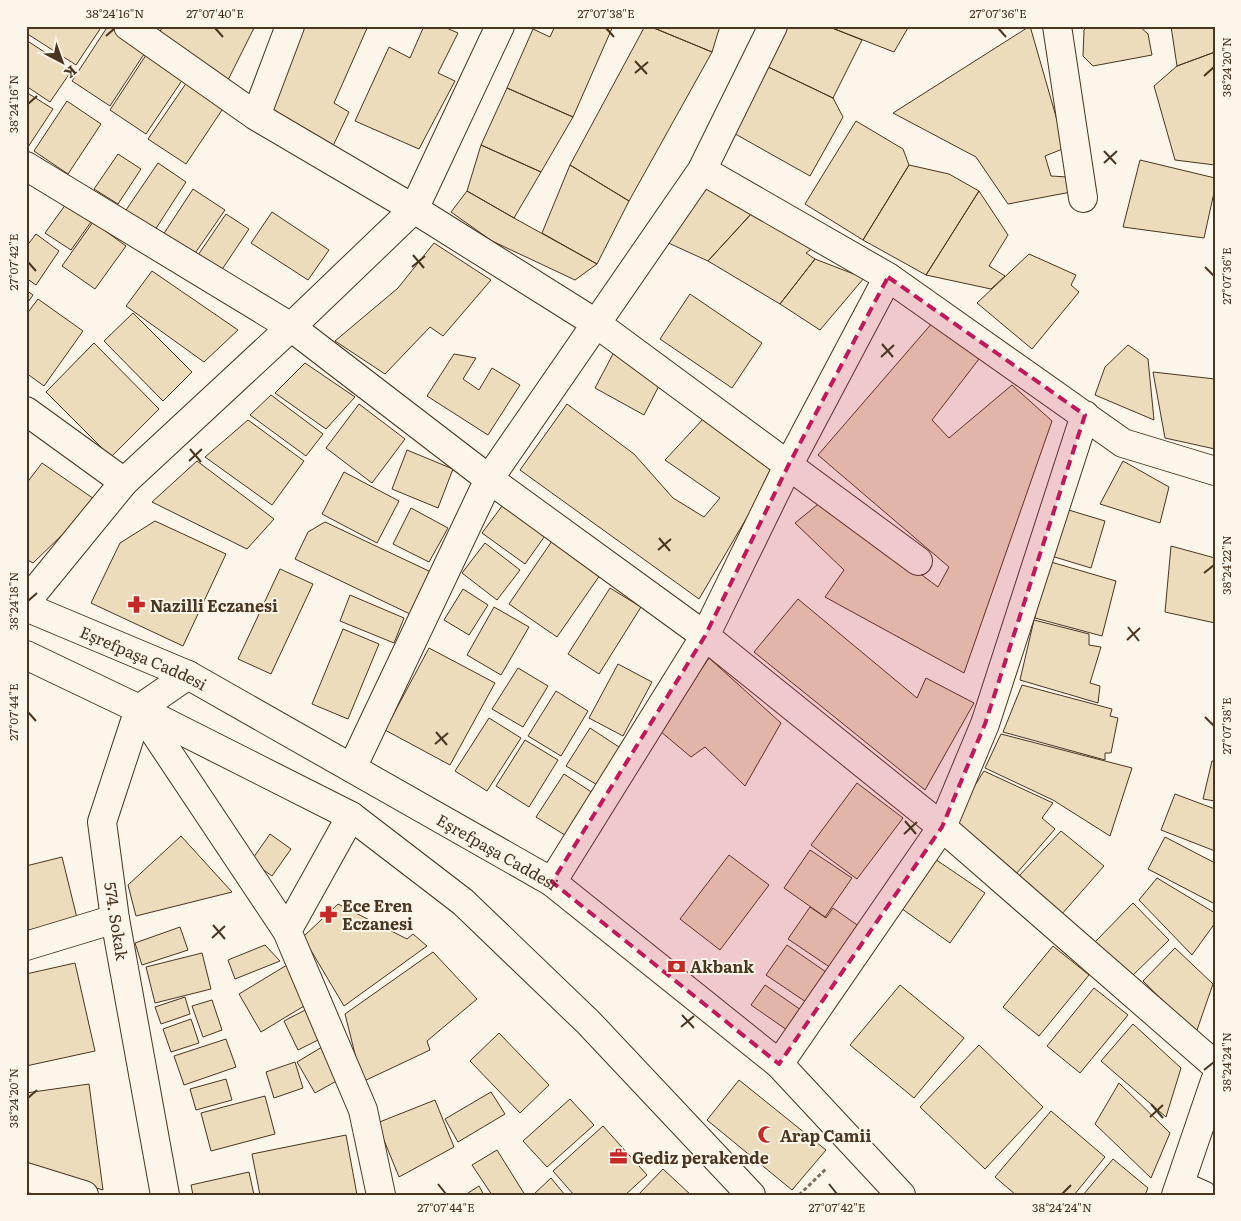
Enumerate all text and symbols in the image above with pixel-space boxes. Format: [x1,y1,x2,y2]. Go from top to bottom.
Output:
text: 38°24'16"N [86,4,144,22]
text: 27°07'40"E [186,4,244,22]
text: 27°07'38"E [577,4,635,22]
text: 27°07'36"E [969,4,1027,22]
text: 38°24'20"N [1217,37,1235,97]
north arrow [38,38,88,88]
text: K [60,61,82,84]
text: 38°24'16"N [4,75,22,133]
text: 27°07'42"E [4,233,22,290]
text: 27°07'36"E [1217,247,1235,305]
text: 38°24'22"N [1217,535,1235,595]
text: 38°24'18"N [4,572,22,630]
place label: Nazilli Eczanesi [150,593,278,617]
pharmacy icon: Nazilli Eczanesi [126,595,146,615]
street label: Eşrefpaşa Caddesi [77,619,212,696]
text: 27°07'44"E [4,683,22,741]
text: 27°07'38"E [1217,697,1235,755]
street label: Eşrefpaşa Caddesi [433,807,564,895]
street label: 574. Sokak [99,880,135,962]
place label: Ece Eren Eczanesi [342,893,413,935]
pharmacy icon: Ece Eren Eczanesi [318,904,338,924]
place label: Akbank [690,954,754,978]
bank icon: Akbank [666,956,686,976]
text: 38°24'24"N [1217,1032,1235,1092]
text: 38°24'20"N [4,1068,22,1128]
place label: Arap Camii [780,1123,871,1147]
mosque icon: Arap Camii [756,1125,776,1145]
place label: Gediz perakende [632,1145,769,1169]
office icon: Gediz perakende [608,1147,628,1167]
text: 27°07'44"E [417,1198,475,1216]
text: 27°07'42"E [809,1198,866,1216]
text: 38°24'24"N [1032,1198,1092,1216]

